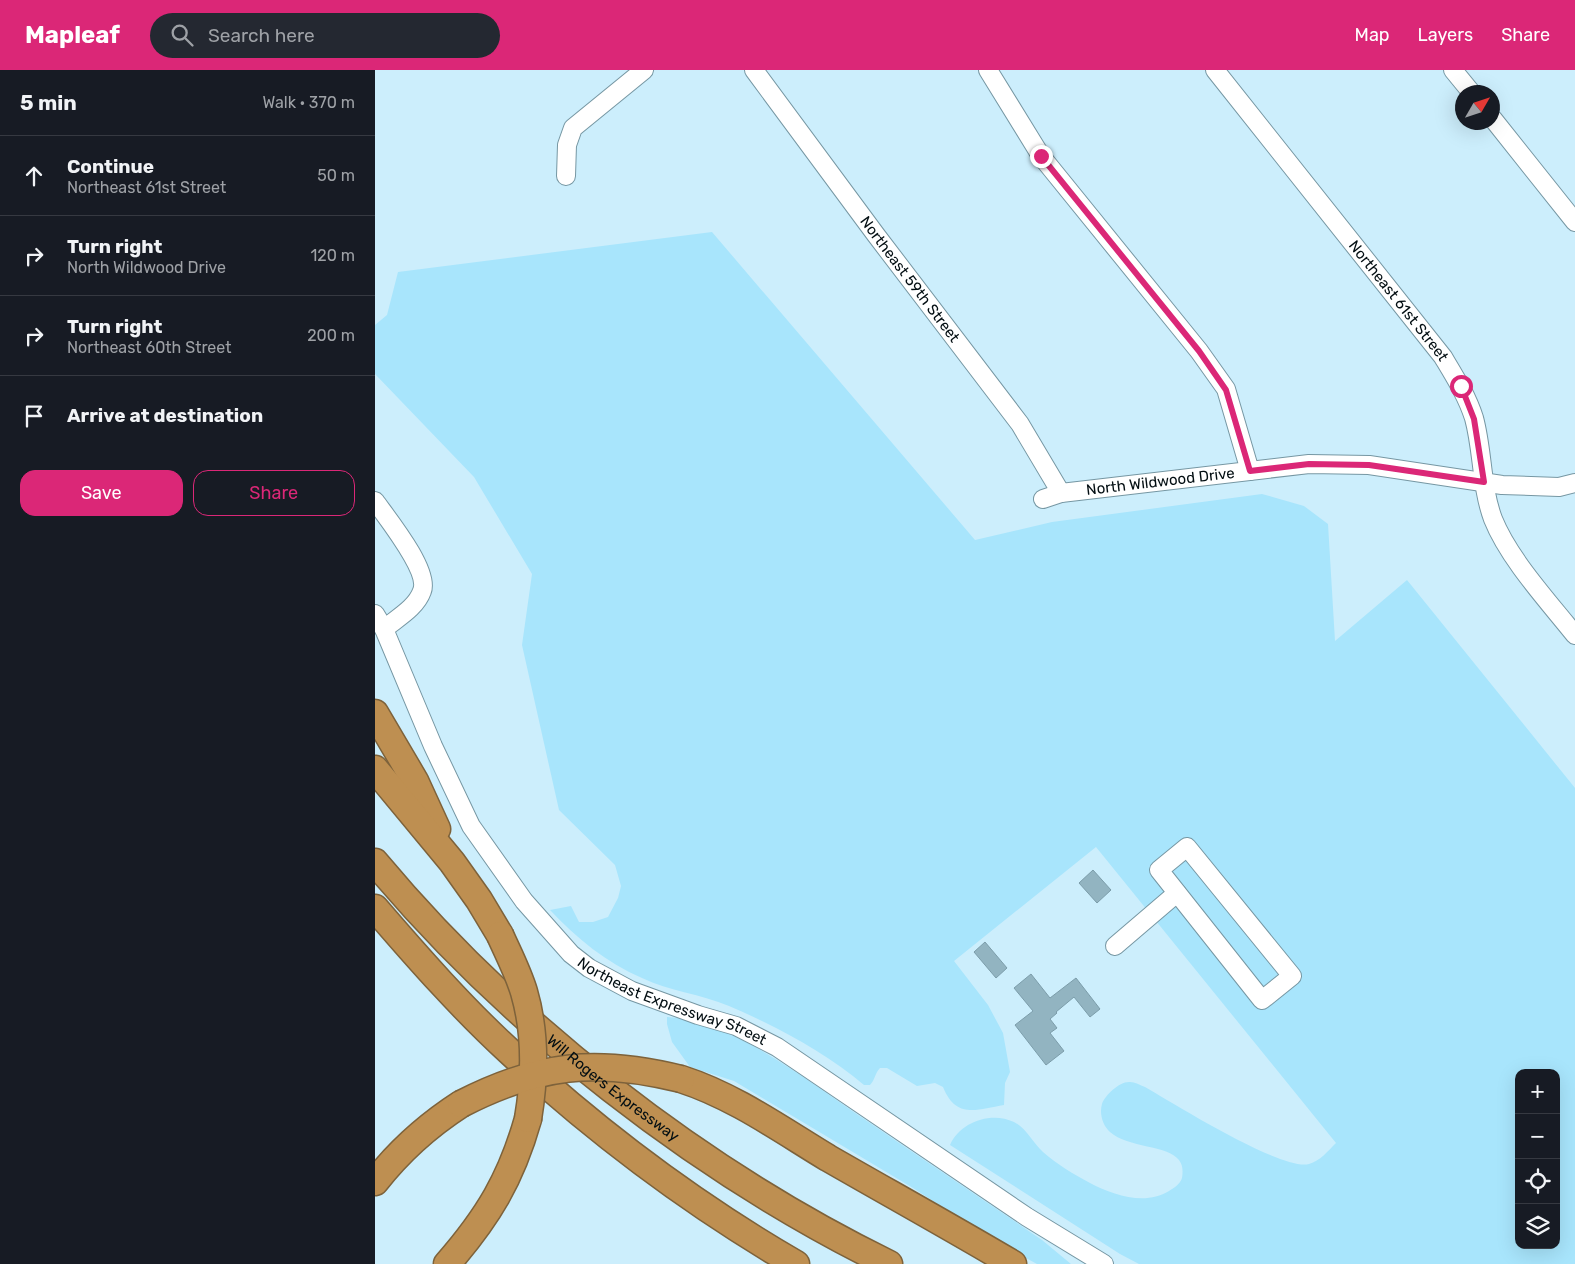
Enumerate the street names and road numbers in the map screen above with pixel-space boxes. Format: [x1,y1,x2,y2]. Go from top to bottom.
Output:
street label: Northeast 59th Street [856,213,964,346]
street label: Northeast 61st Street [1345,237,1452,364]
street label: North Wildwood Drive [1085,464,1236,499]
street label: Northeast Expressway Street [574,953,770,1049]
street label: Will Rogers Expressway [543,1031,683,1145]

